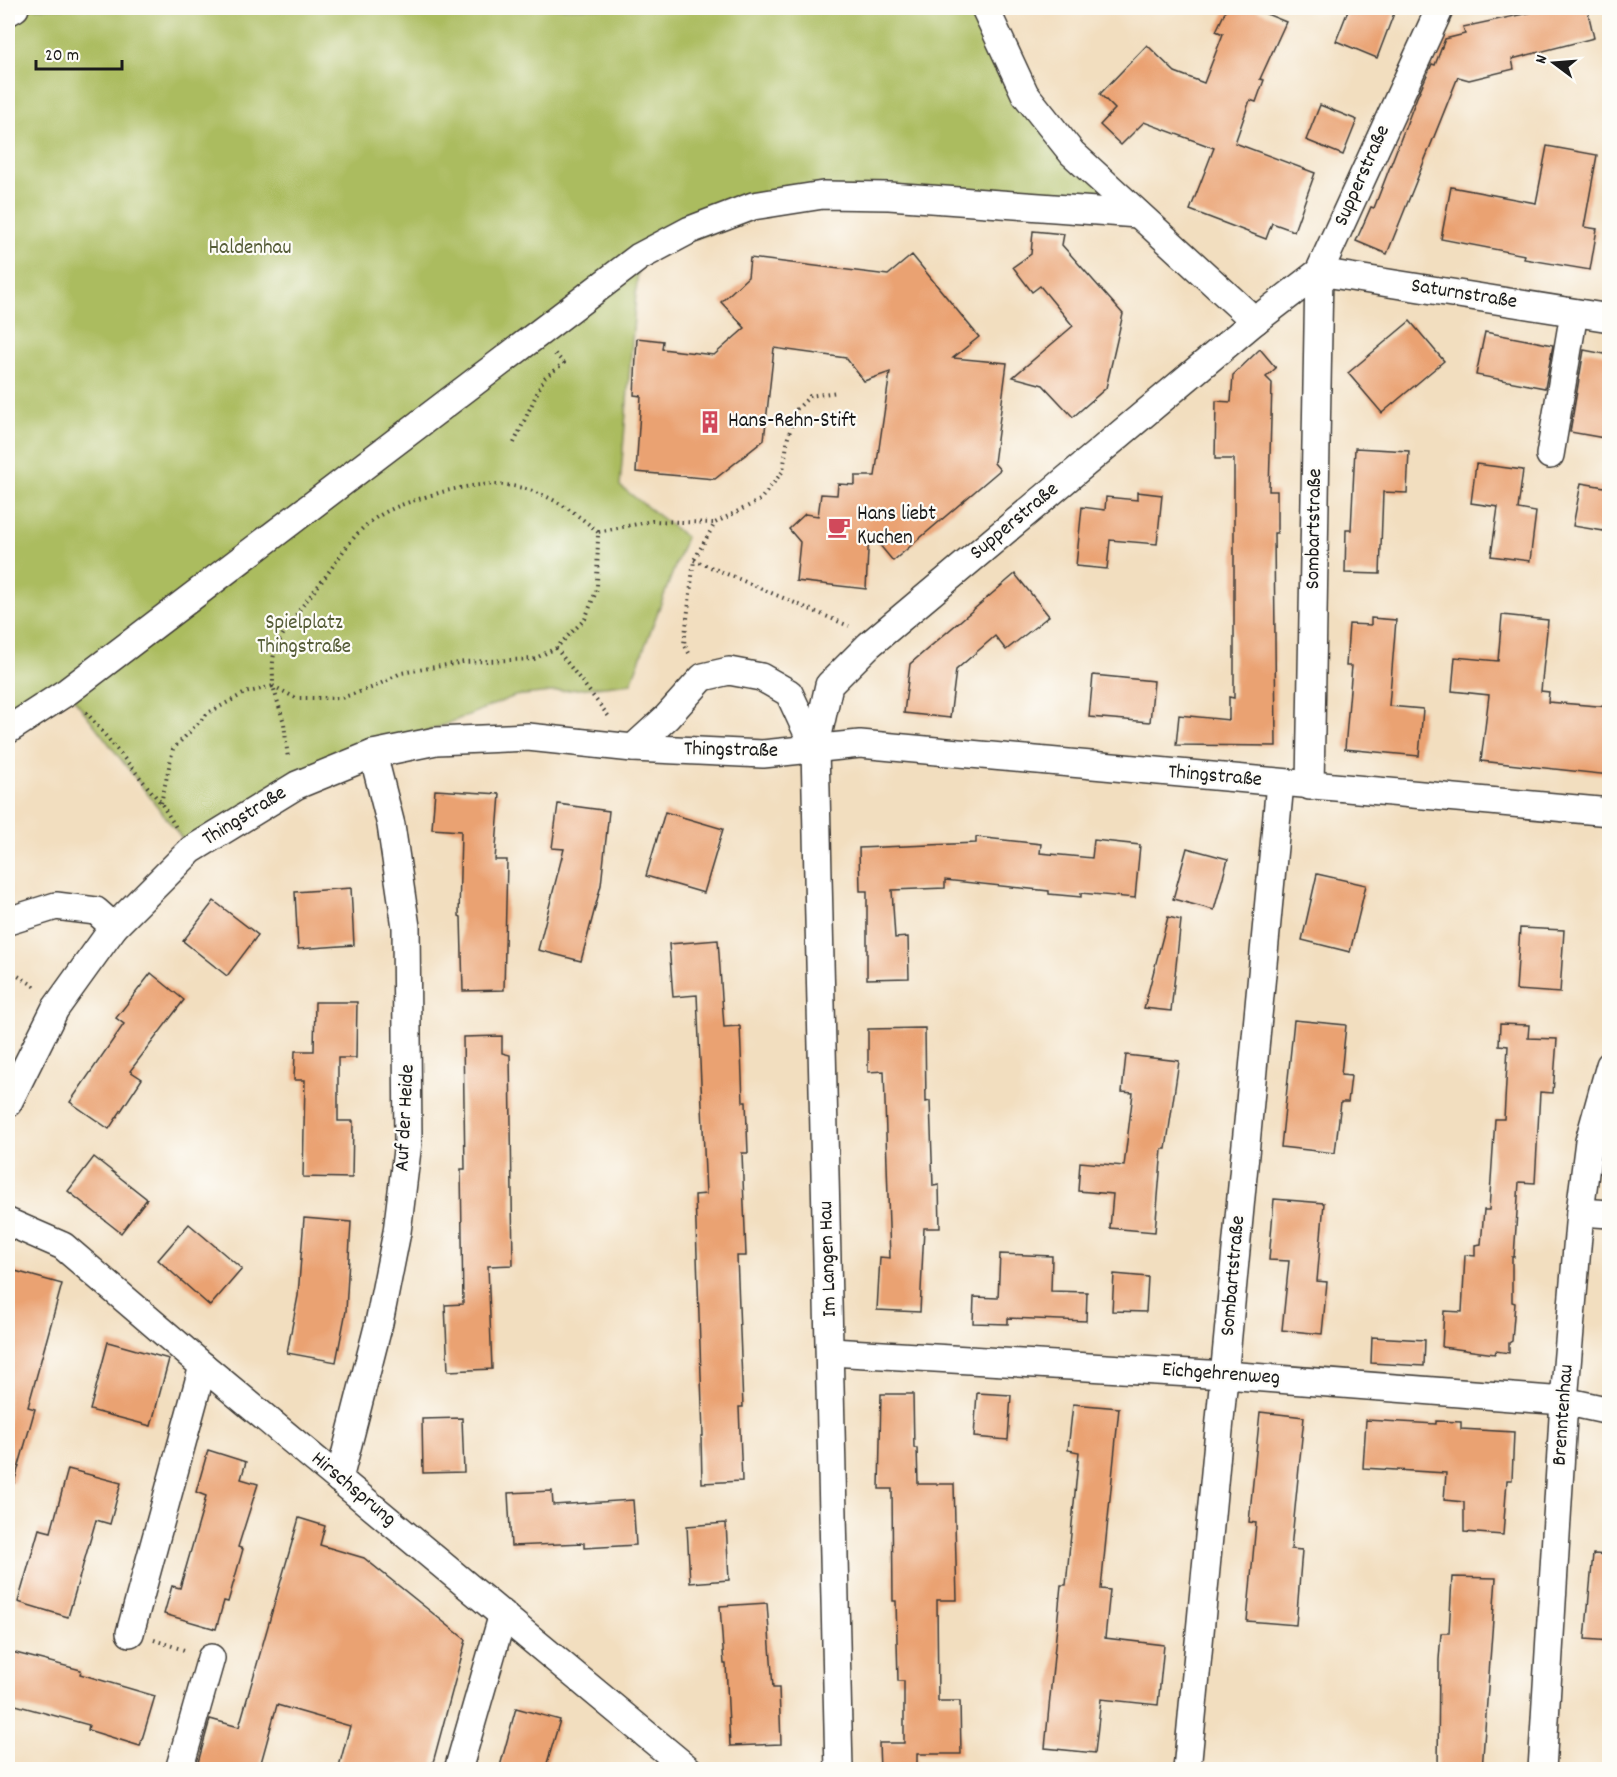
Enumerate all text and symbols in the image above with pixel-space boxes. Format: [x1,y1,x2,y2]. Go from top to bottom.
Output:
scale bar [36,33,122,71]
north arrow [1524,33,1584,93]
text: 20 m [45,44,79,69]
text: N [1530,52,1554,67]
street label: Supperstraße [1327,120,1399,232]
park label: Haldenhau [209,234,291,264]
street label: Saturnstraße [1409,272,1519,318]
place label: Hans-Rehn-Stift [728,407,857,437]
building icon: Hans-Rehn-Stift [697,409,723,435]
street label: Sombartstraße [1299,468,1331,590]
street label: Supperstraße [964,476,1066,568]
place label: Hans liebt Kuchen [857,500,936,554]
cafe icon: Hans liebt Kuchen [826,514,852,540]
park label: Spielplatz Thingstraße [257,609,351,663]
street label: Thingstraße [684,735,778,767]
street label: Thingstraße [1167,758,1263,796]
street label: Thingstraße [197,779,293,855]
street label: Auf der Heide [388,1064,424,1172]
street label: Im Langen Hau [812,1200,846,1318]
street label: Sombartstraße [1214,1214,1254,1338]
street label: Eichgehrenweg [1161,1356,1281,1394]
street label: Brenntenhau [1545,1363,1583,1467]
street label: Hirschsprung [304,1445,402,1535]

